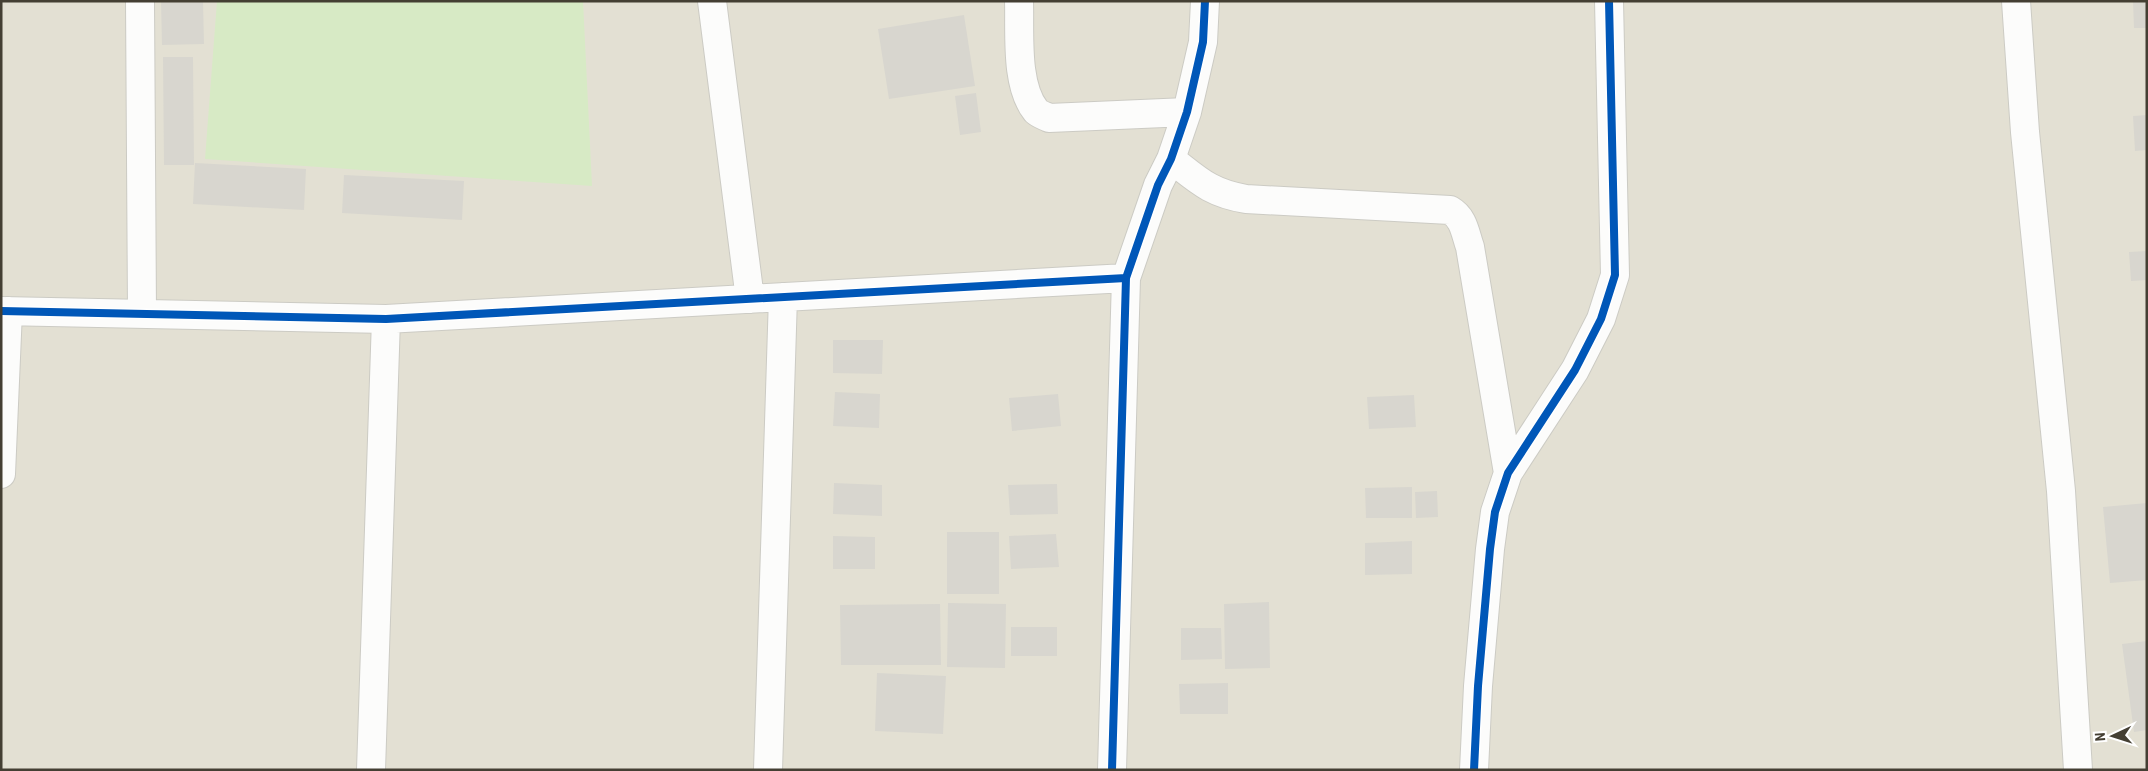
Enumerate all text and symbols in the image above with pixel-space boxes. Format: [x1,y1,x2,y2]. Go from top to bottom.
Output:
north arrow [2088,711,2138,761]
text: N [2092,732,2108,742]

